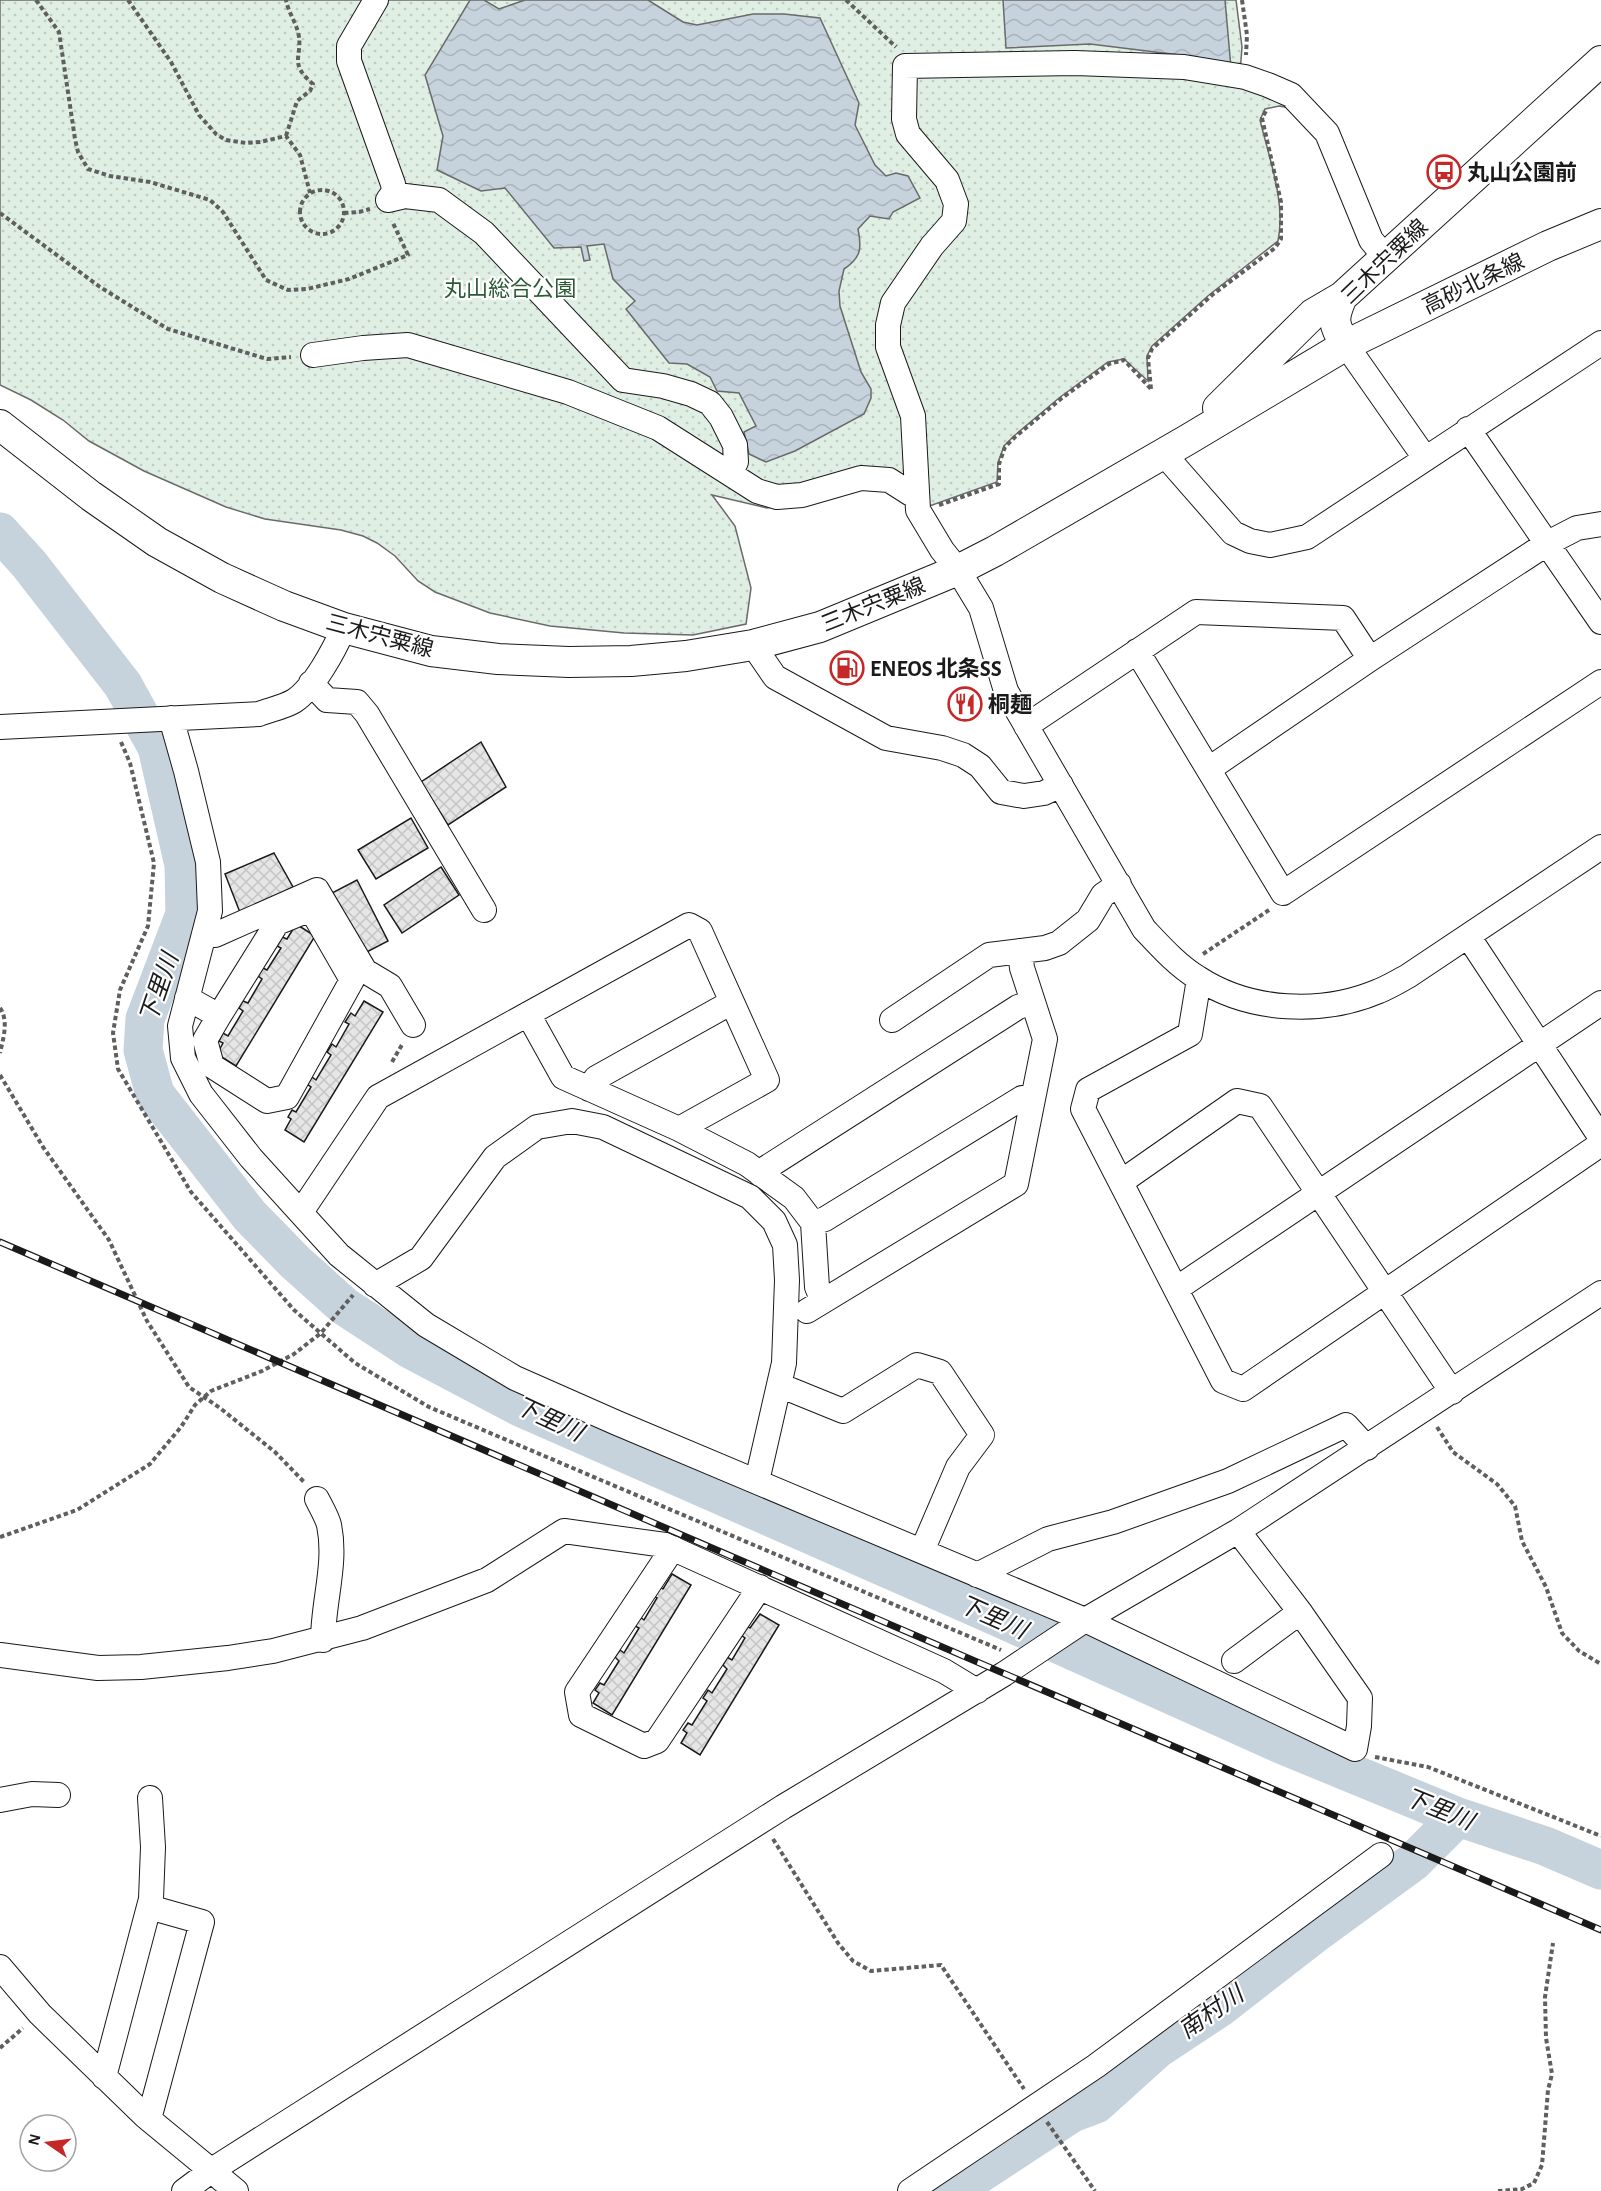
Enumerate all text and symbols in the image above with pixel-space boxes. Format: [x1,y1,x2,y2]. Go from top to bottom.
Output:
bus stop icon: 丸山公園前 [1426,154,1462,190]
place label: 丸山公園前 [1467,161,1577,184]
street label: 三木宍粟線 [1337,215,1432,308]
street label: 高砂北条線 [1419,249,1528,318]
park label: 丸山総合公園 [444,277,576,300]
street label: 三木宍粟線 [818,573,928,636]
street label: 三木宍粟線 [324,610,436,661]
fuel station icon: ENEOS 北条SS [829,650,865,686]
place label: ENEOS 北条SS [870,657,1002,680]
restaurant icon: 桐麺 [947,686,983,722]
place label: 桐麺 [988,693,1032,716]
water label: 下里川 [136,947,184,1026]
water label: 下里川 [511,1393,589,1447]
water label: 下里川 [955,1591,1034,1645]
water label: 下里川 [1401,1784,1480,1836]
water label: 南村川 [1174,1979,1250,2043]
north arrow [18,2113,78,2173]
text: N [25,2132,44,2147]

